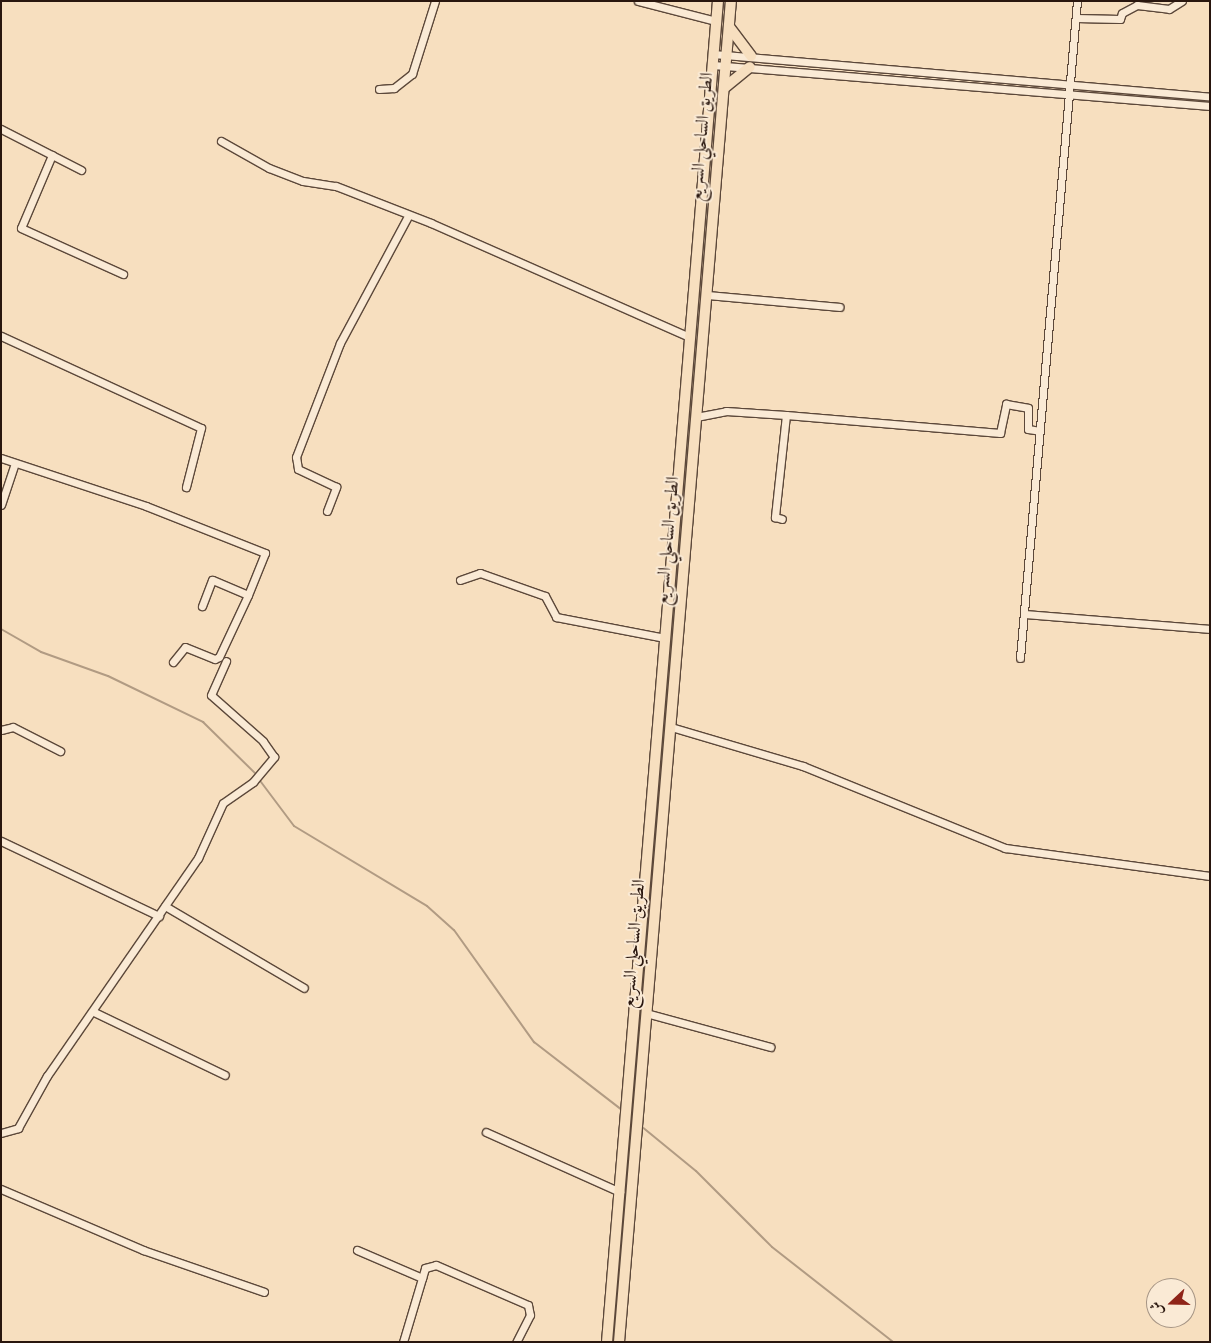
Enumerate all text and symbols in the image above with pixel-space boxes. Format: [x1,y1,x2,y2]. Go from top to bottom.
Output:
street label: الطريق الساحلي السريع [687,72,719,202]
street label: الطريق الساحلي السريع [653,476,685,606]
street label: الطريق الساحلي السريع [619,879,651,1009]
north arrow [1146,1278,1196,1328]
text: ش [1146,1298,1169,1318]

